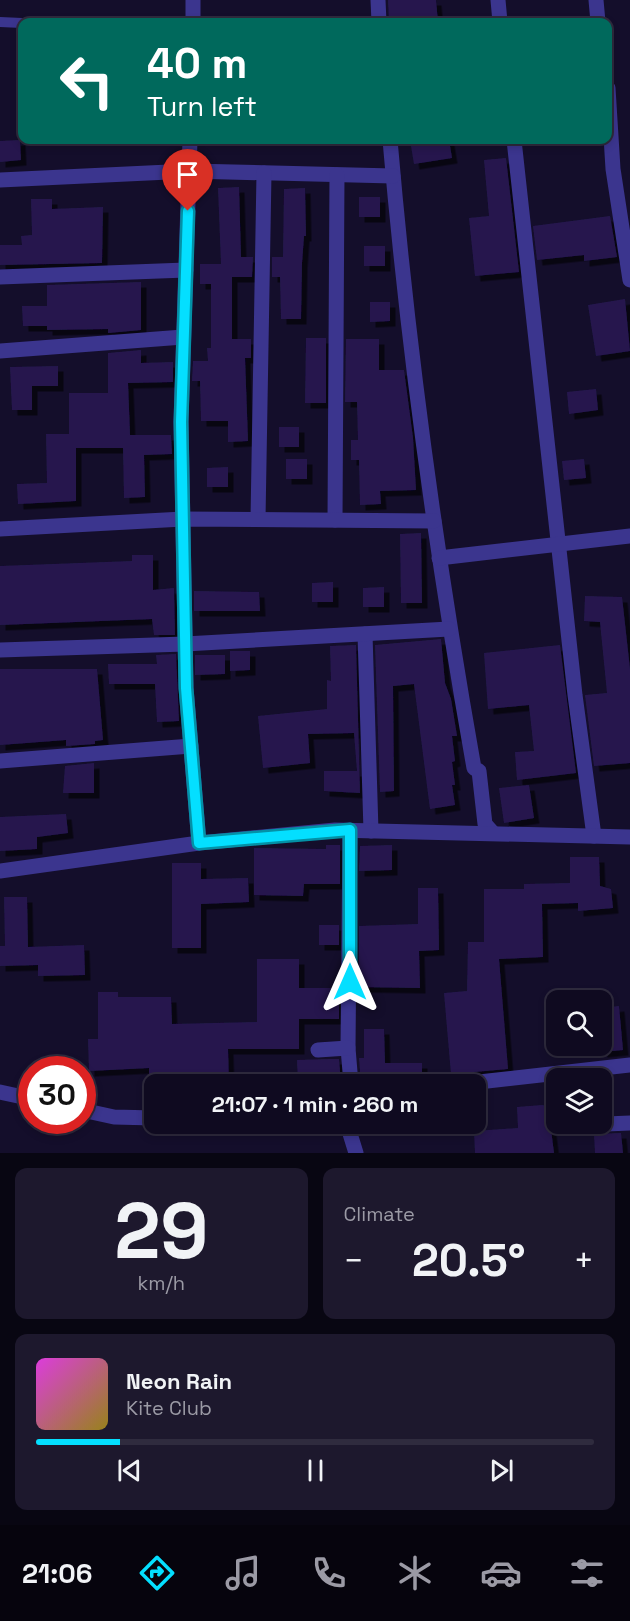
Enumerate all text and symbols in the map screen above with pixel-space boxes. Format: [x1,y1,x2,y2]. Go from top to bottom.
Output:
text: 40 m [147,37,247,90]
icon: left [48,42,126,120]
text: Turn left [147,89,257,124]
pin [162,149,213,211]
icon: arrive [171,158,204,191]
position arrow [318,950,382,1014]
map controls [546,990,612,1134]
button: search [546,990,612,1056]
speed limit sign: 30 [18,1056,96,1134]
button: layers [546,1068,612,1134]
text: 21:07 · 1 min · 260 m [212,1090,418,1118]
text: 29 [114,1181,208,1281]
text: Climate [344,1201,415,1227]
text: 20.5° [412,1232,526,1289]
text: − [344,1240,364,1282]
text: + [574,1240,594,1282]
text: km/h [137,1270,185,1296]
text: Neon Rain [126,1367,232,1395]
text: Kite Club [126,1395,212,1421]
icon: previous [113,1454,146,1487]
icon: pause [299,1454,332,1487]
icon: next [485,1454,518,1487]
icon: directions [136,1552,178,1594]
icon: music [222,1552,264,1594]
icon: phone [308,1552,350,1594]
icon: climate [394,1552,436,1594]
icon: car [480,1552,522,1594]
icon: filters [566,1552,608,1594]
text: 21:06 [22,1556,92,1591]

